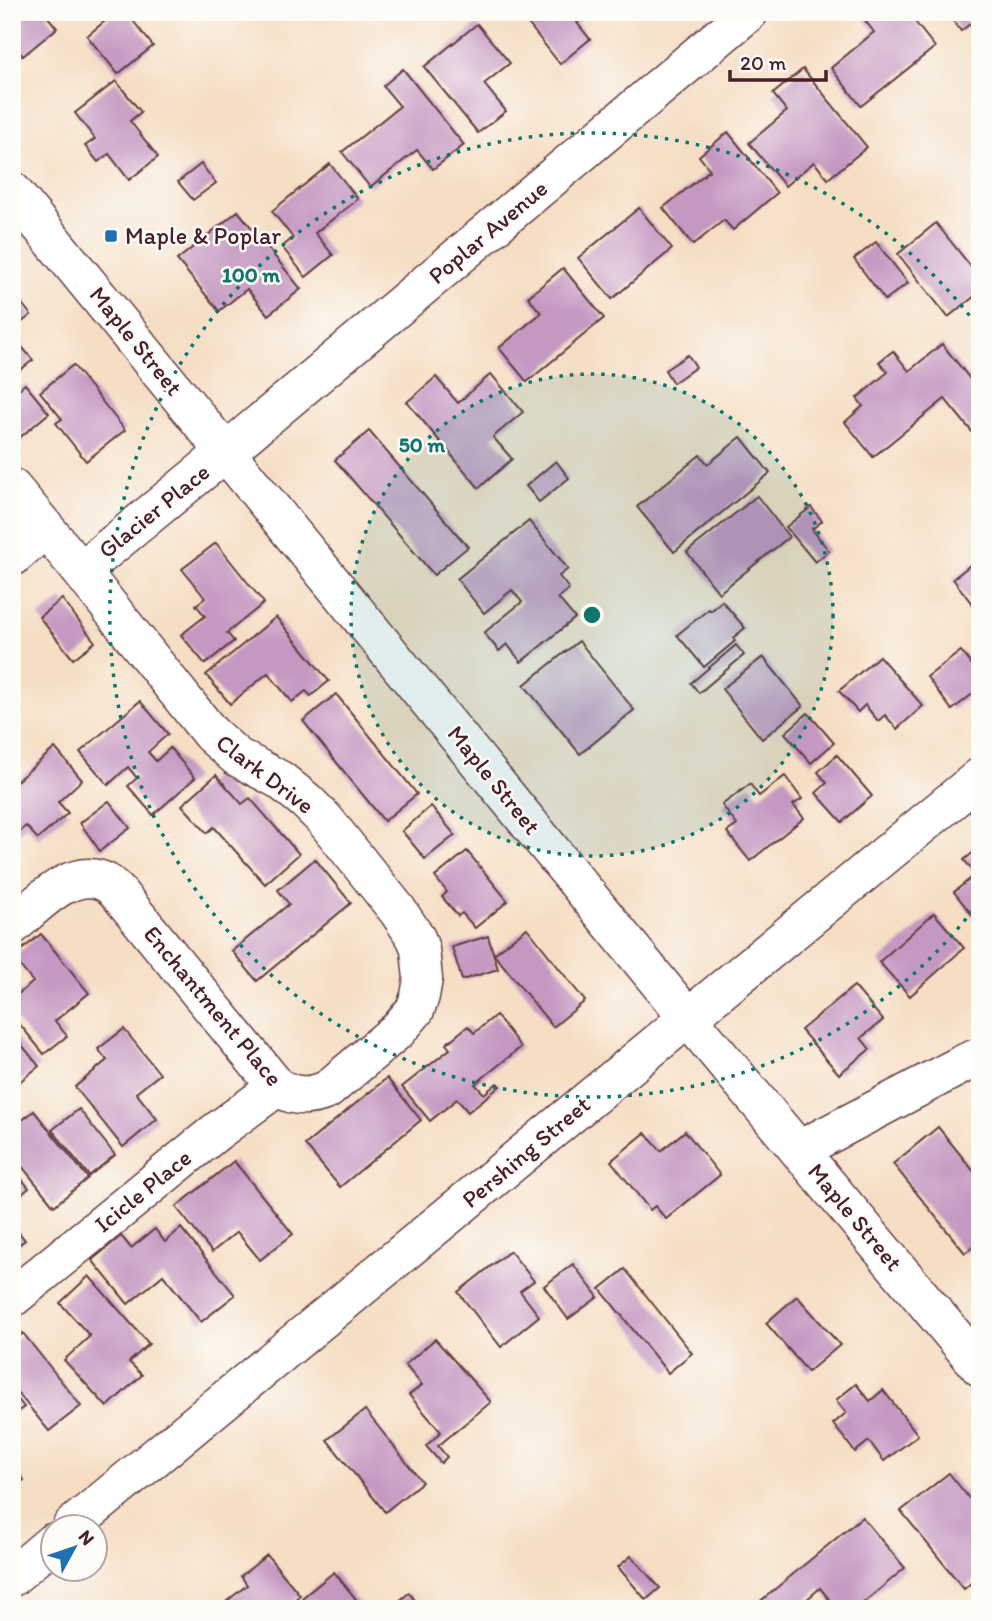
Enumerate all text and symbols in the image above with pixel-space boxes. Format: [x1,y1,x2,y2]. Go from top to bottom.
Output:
scale bar [730,38,826,82]
text: 20 m [740,50,787,75]
street label: Poplar Avenue [422,173,553,290]
place label: Maple & Poplar [125,221,281,250]
marker: Maple & Poplar [103,228,119,244]
text: 100 m [222,262,280,287]
street label: Maple Street [84,280,189,401]
text: 50 m [399,432,446,457]
street label: Glacier Place [92,457,215,564]
centre of rings [580,603,604,627]
street label: Maple Street [442,719,547,840]
street label: Clark Drive [211,727,320,820]
street label: Enchantment Place [138,920,289,1092]
street label: Pershing Street [456,1090,596,1214]
street label: Icicle Place [88,1143,197,1238]
street label: Maple Street [802,1157,909,1276]
north arrow [38,1512,108,1582]
text: N [74,1525,100,1550]

